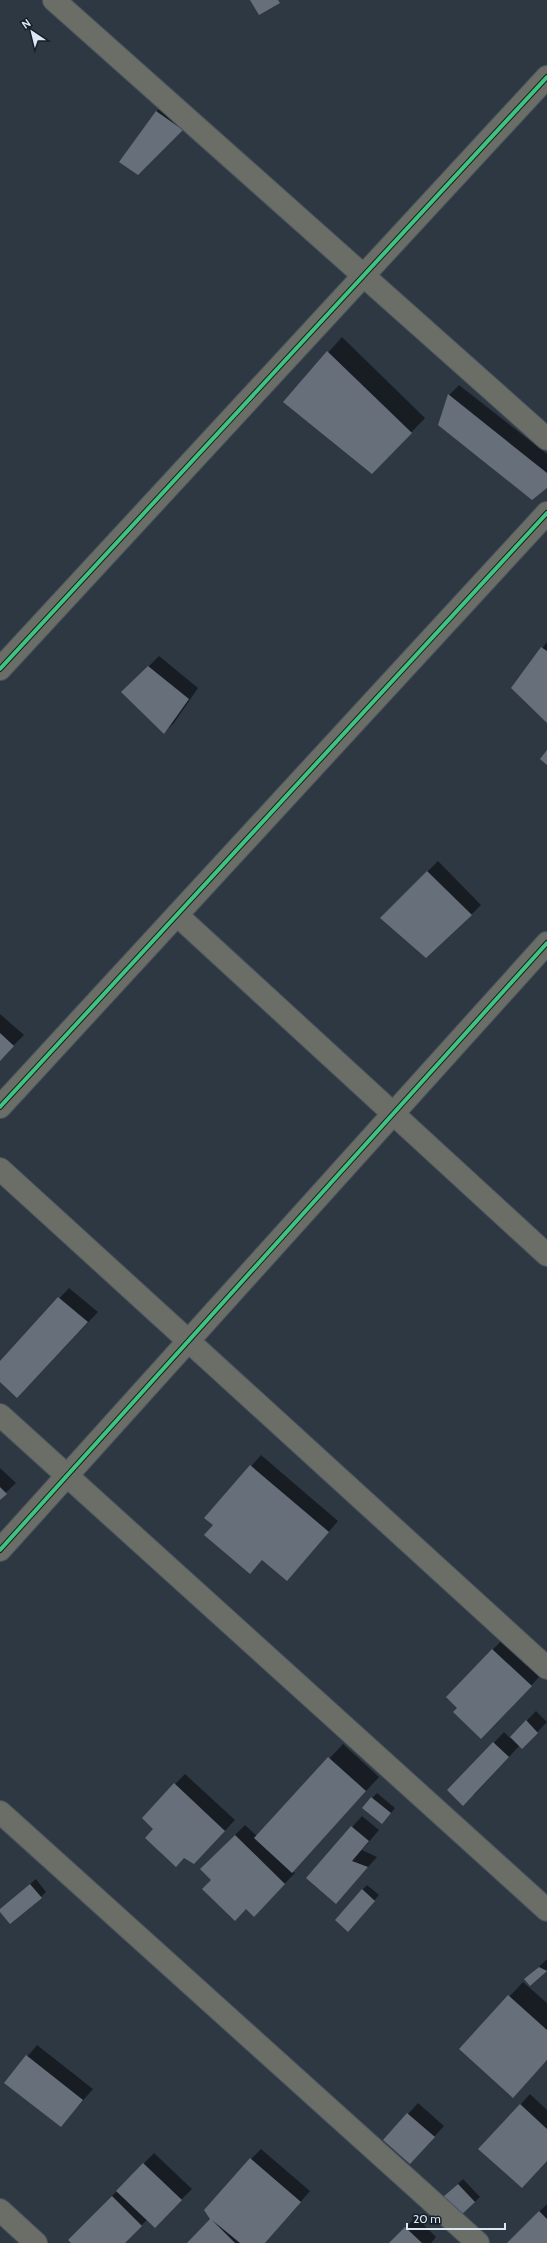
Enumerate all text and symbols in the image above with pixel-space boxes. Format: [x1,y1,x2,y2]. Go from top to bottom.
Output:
north arrow [12,12,52,52]
text: N [19,16,33,32]
scale bar [407,2205,505,2231]
text: 20 m [413,2211,441,2226]

